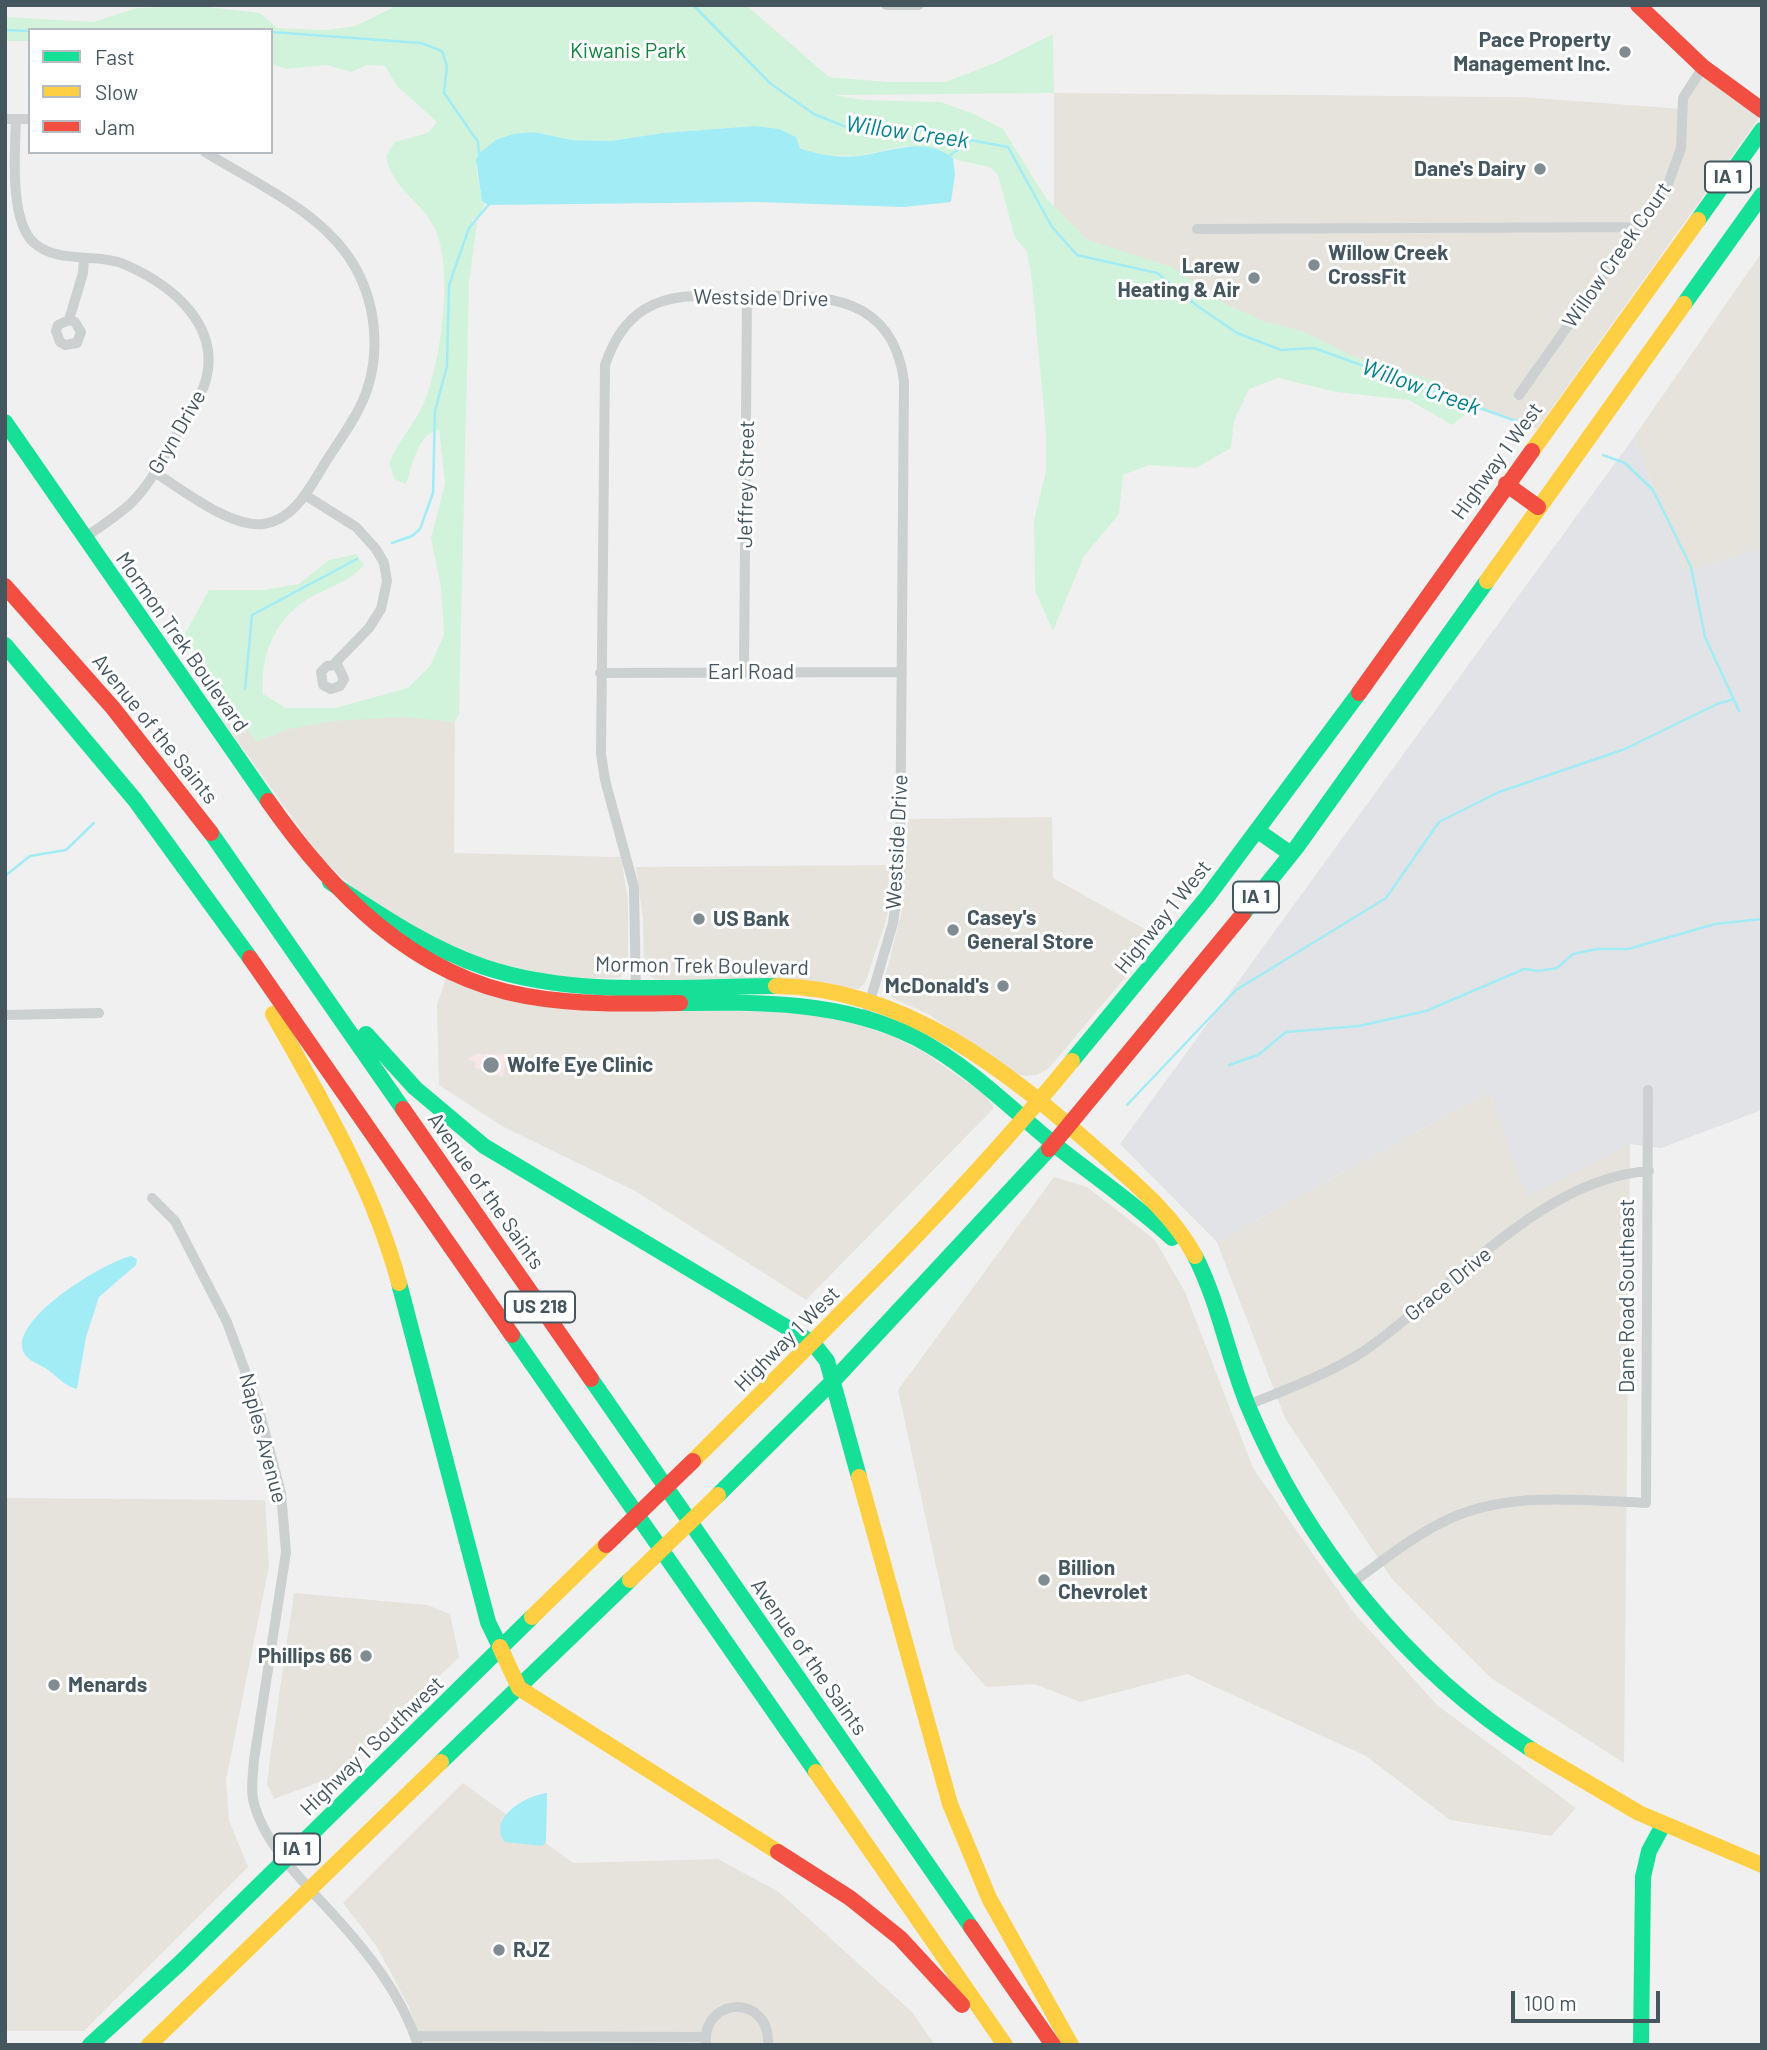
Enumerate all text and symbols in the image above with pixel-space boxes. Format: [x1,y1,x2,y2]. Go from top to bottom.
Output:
place label: Pace Property Management Inc. [1453,27,1611,77]
legend [28,28,273,154]
park label: Kiwanis Park [570,38,686,64]
text: Fast [95,44,135,69]
marker: Pace Property Management Inc. [1617,44,1633,60]
text: Slow [95,79,138,104]
water label: Willow Creek [844,110,970,154]
text: Jam [95,114,135,139]
place label: Dane's Dairy [1414,156,1526,182]
marker: Dane's Dairy [1532,161,1548,177]
road number: IA 1 [1705,162,1751,192]
street label: Willow Creek Court [1557,177,1677,333]
place label: Willow Creek CrossFit [1328,240,1448,290]
place label: Larew Heating & Air [1117,253,1240,303]
marker: Willow Creek CrossFit [1306,257,1322,273]
marker: Larew Heating & Air [1246,270,1262,286]
street label: Westside Drive [693,284,829,312]
water label: Willow Creek [1358,353,1484,421]
street label: Gryn Drive [143,385,211,479]
street label: Highway 1 West [1446,398,1548,524]
street label: Jeffrey Street [732,420,760,548]
street label: Mormon Trek Boulevard [110,547,254,737]
street label: Avenue of the Saints [87,649,223,809]
street label: Earl Road [708,659,794,685]
street label: Westside Drive [881,774,913,910]
street label: Highway 1 West [1110,855,1216,979]
road number: IA 1 [1233,882,1279,912]
place label: Casey's General Store [967,905,1094,955]
place label: US Bank [713,906,790,932]
marker: US Bank [691,911,707,927]
marker: Casey's General Store [945,922,961,938]
street label: Mormon Trek Boulevard [595,952,809,980]
place label: McDonald's [885,973,989,999]
marker: McDonald's [995,978,1011,994]
place label: Wolfe Eye Clinic [507,1052,653,1078]
marker: Wolfe Eye Clinic [481,1055,501,1075]
street label: Avenue of the Saints [422,1108,550,1274]
street label: Dane Road Southeast [1614,1199,1640,1393]
street label: Grace Drive [1400,1241,1496,1327]
street label: Highway 1 West [729,1281,845,1397]
road number: US 218 [505,1292,575,1322]
street label: Naples Avenue [234,1370,292,1506]
place label: Billion Chevrolet [1058,1555,1148,1605]
marker: Billion Chevrolet [1036,1572,1052,1588]
street label: Avenue of the Saints [745,1574,873,1740]
place label: Phillips 66 [258,1643,352,1669]
marker: Phillips 66 [358,1648,374,1664]
street label: Highway 1 Southwest [295,1671,449,1821]
place label: Menards [68,1672,147,1698]
marker: Menards [46,1677,62,1693]
road number: IA 1 [274,1834,320,1865]
place label: RJZ [513,1937,550,1963]
marker: RJZ [491,1942,507,1958]
scale bar [1515,1976,1664,2020]
text: 100 m [1524,1990,1577,2015]

